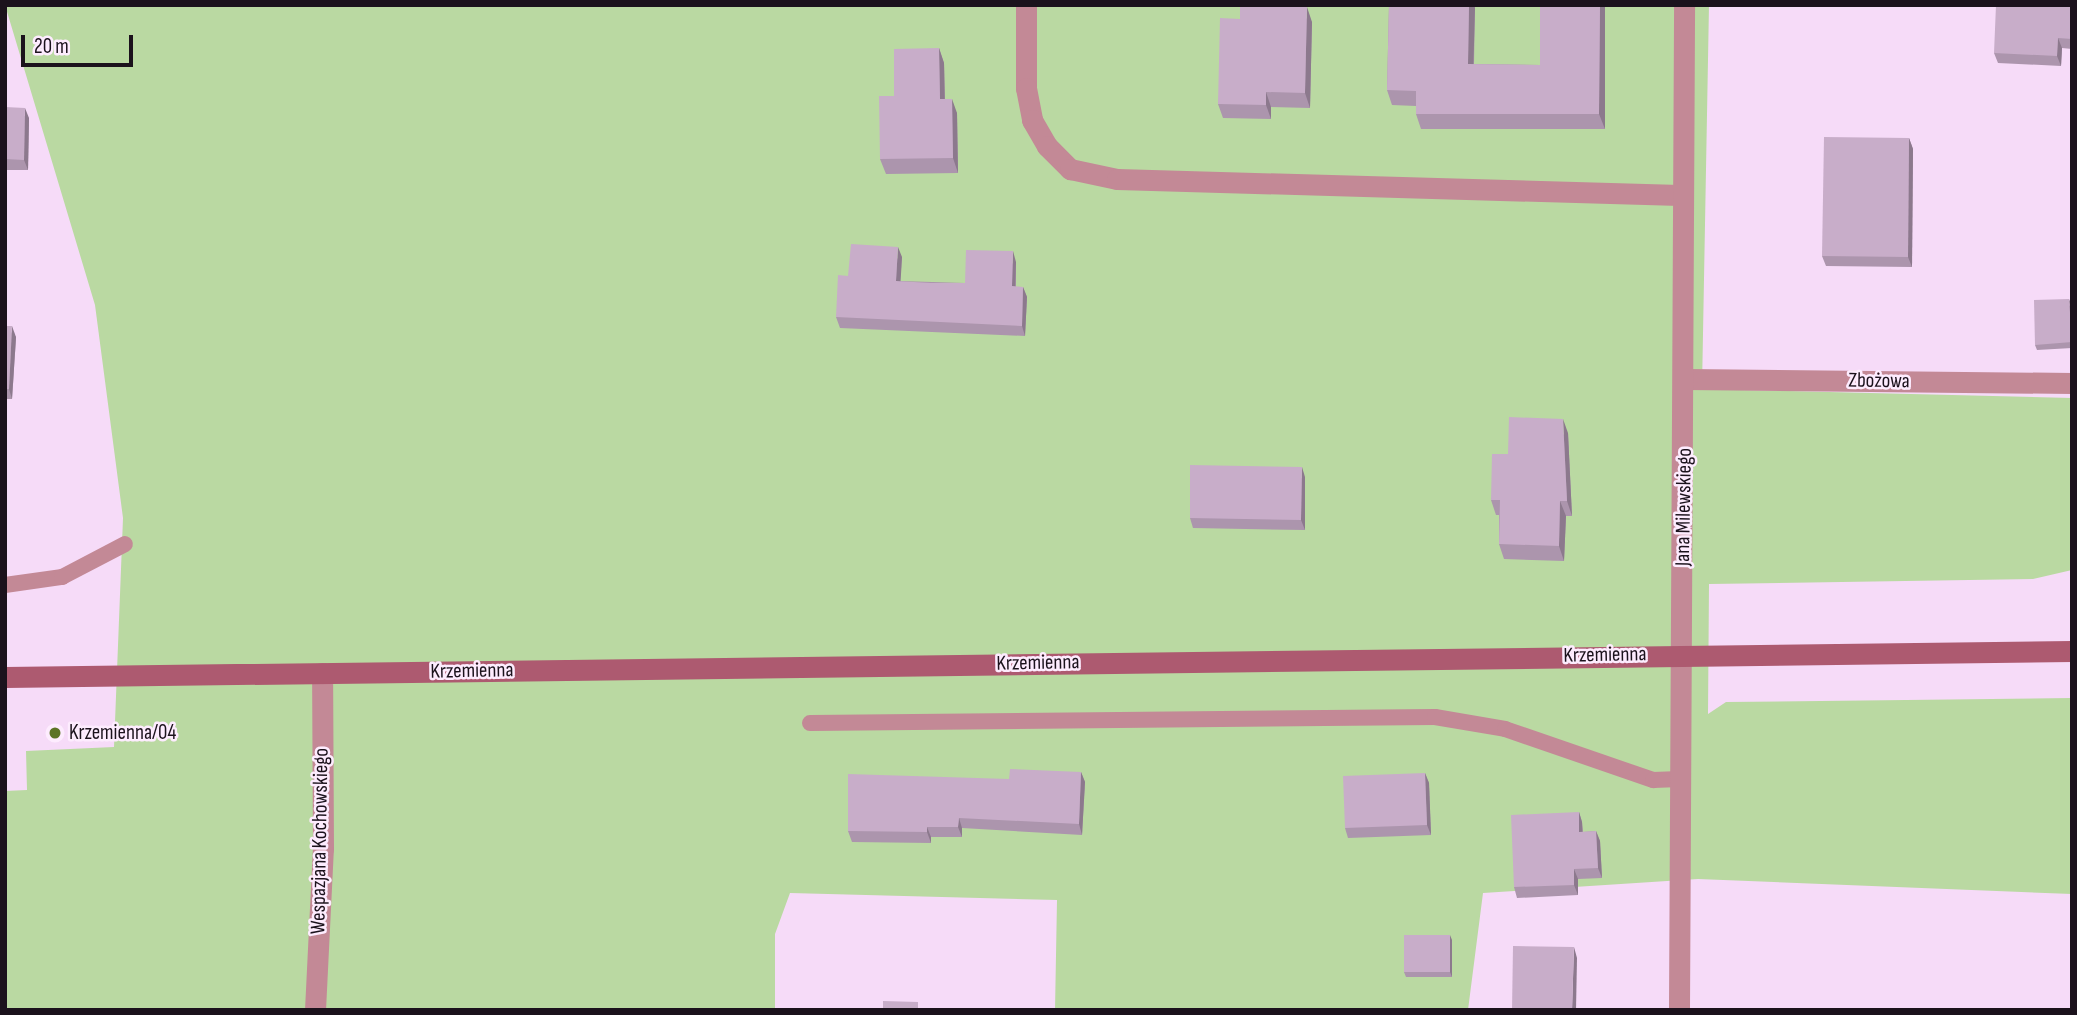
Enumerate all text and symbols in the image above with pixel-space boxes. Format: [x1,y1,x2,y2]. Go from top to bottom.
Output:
scale bar [24,21,136,65]
text: 20 m [34,34,69,59]
street label: Zbożowa [1848,368,1910,394]
street label: Jana Milewskiego [1670,448,1698,566]
street label: Krzemienna [1563,642,1647,668]
street label: Krzemienna [996,650,1080,676]
street label: Krzemienna [430,658,514,684]
place label: Krzemienna/04 [69,720,176,746]
marker: Krzemienna/04 [47,725,63,741]
street label: Wespazjana Kochowskiego [306,748,334,934]

